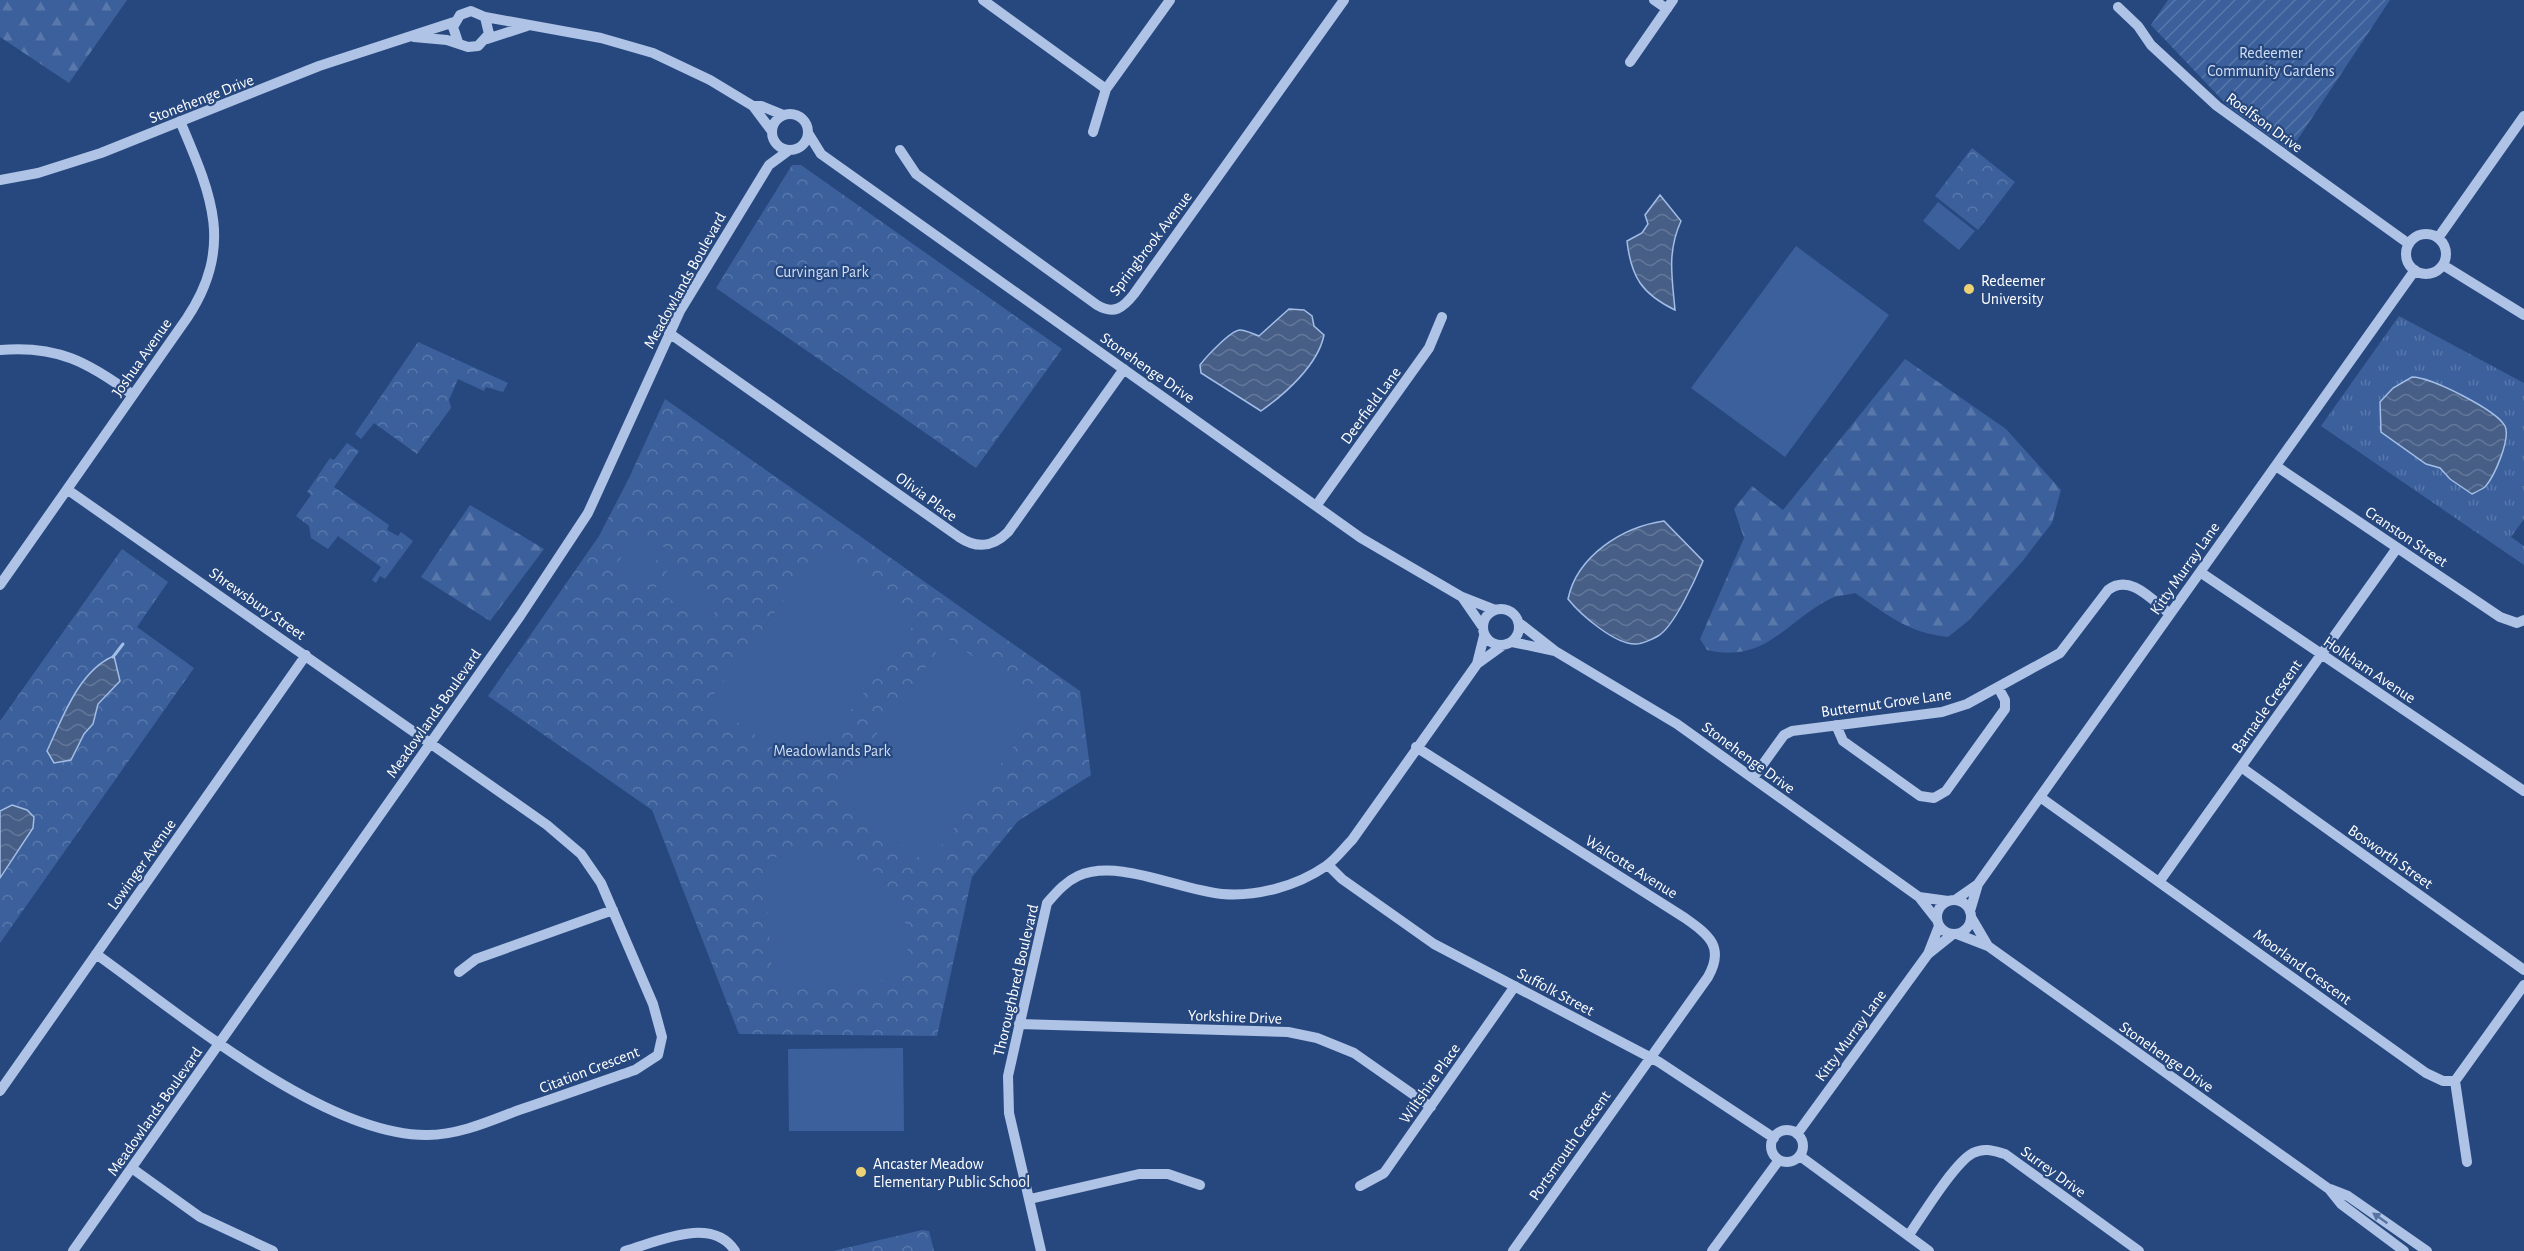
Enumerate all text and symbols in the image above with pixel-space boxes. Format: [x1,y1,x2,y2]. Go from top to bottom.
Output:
park label: Redeemer Community Gardens [2207,45,2335,80]
street label: Stonehenge Drive [147,72,256,126]
street label: Roelfson Drive [2223,90,2306,156]
street label: Springbrook Avenue [1106,188,1195,299]
street label: Meadowlands Boulevard [641,210,729,351]
park label: Curvingan Park [775,264,870,280]
place label: Redeemer University [1981,273,2046,308]
marker: Redeemer University [1962,282,1976,296]
street label: Joshua Avenue [109,315,175,400]
street label: Stonehenge Drive [1097,329,1197,406]
street label: Deerfield Lane [1338,364,1404,447]
street label: Olivia Place [893,469,960,524]
street label: Cranston Street [2362,503,2451,570]
street label: Kitty Murray Lane [2147,519,2223,618]
street label: Shrewsbury Street [206,565,309,644]
street label: Holkham Avenue [2320,633,2418,706]
street label: Meadowlands Boulevard [383,646,484,781]
street label: Barnacle Crescent [2229,657,2305,756]
street label: Butternut Grove Lane [1820,686,1952,720]
street label: Stonehenge Drive [1699,719,1798,797]
park label: Meadowlands Park [773,743,892,759]
street label: Lowinger Avenue [105,816,179,913]
street label: Bosworth Street [2345,822,2436,892]
street label: Walcotte Avenue [1583,832,1680,902]
street label: Thoroughbred Boulevard [991,903,1041,1058]
street label: Moorland Crescent [2250,926,2354,1008]
street label: Suffolk Street [1515,965,1597,1019]
street label: Kitty Murray Lane [1812,987,1890,1085]
street label: Yorkshire Drive [1188,1007,1282,1027]
street label: Stonehenge Drive [2116,1018,2216,1095]
street label: Wiltshire Place [1396,1041,1463,1127]
street label: Meadowlands Boulevard [104,1044,205,1179]
street label: Citation Crescent [537,1044,642,1096]
street label: Portsmouth Crescent [1526,1088,1614,1203]
street label: Surrey Drive [2017,1143,2089,1201]
place label: Ancaster Meadow Elementary Public School [873,1156,1030,1191]
marker: Ancaster Meadow Elementary Public School [854,1165,868,1179]
one-way arrow [2372,1212,2388,1224]

